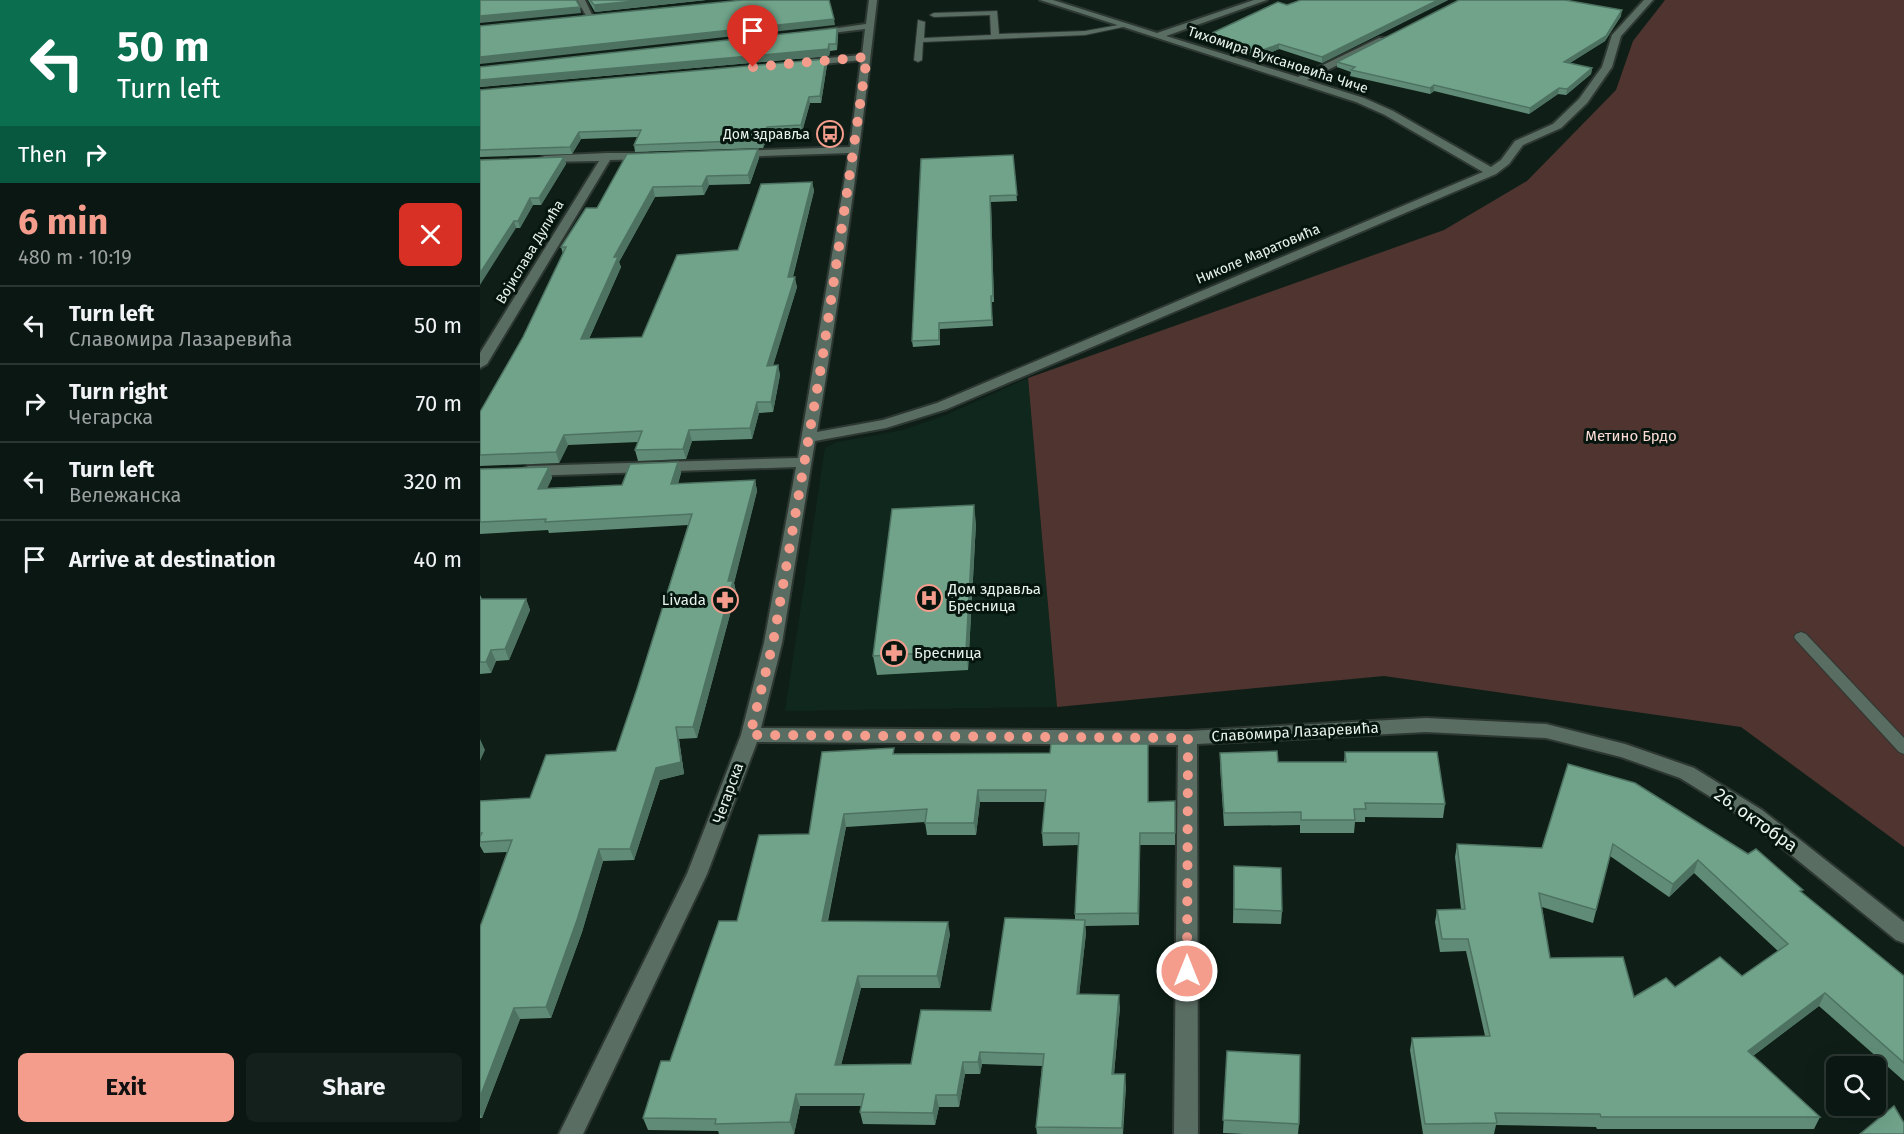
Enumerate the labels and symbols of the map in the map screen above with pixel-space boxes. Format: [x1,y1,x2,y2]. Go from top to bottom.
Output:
pin [727,5,778,67]
street label: Тихомира Вуксановића Чиче [1186,23,1370,97]
bus stop icon: Дом здравља [815,119,845,149]
place label: Дом здравља [722,126,810,143]
street label: Војислава Дулића [492,197,568,307]
street label: Николе Маратовића [1194,220,1322,288]
park label: Метино Брдо [1585,427,1677,445]
place label: Дом здравља Бресница [947,580,1041,615]
hospital icon: Дом здравља Бресница [914,583,944,613]
pharmacy icon: Livada [710,585,740,615]
place label: Livada [662,591,706,609]
pharmacy icon: Бресница [879,638,909,668]
place label: Бресница [914,644,982,662]
street label: Славомира Лазаревића [1211,719,1379,745]
street label: Чегарска [709,760,747,826]
street label: 26. октобра [1710,783,1802,857]
position arrow [1155,939,1219,1003]

